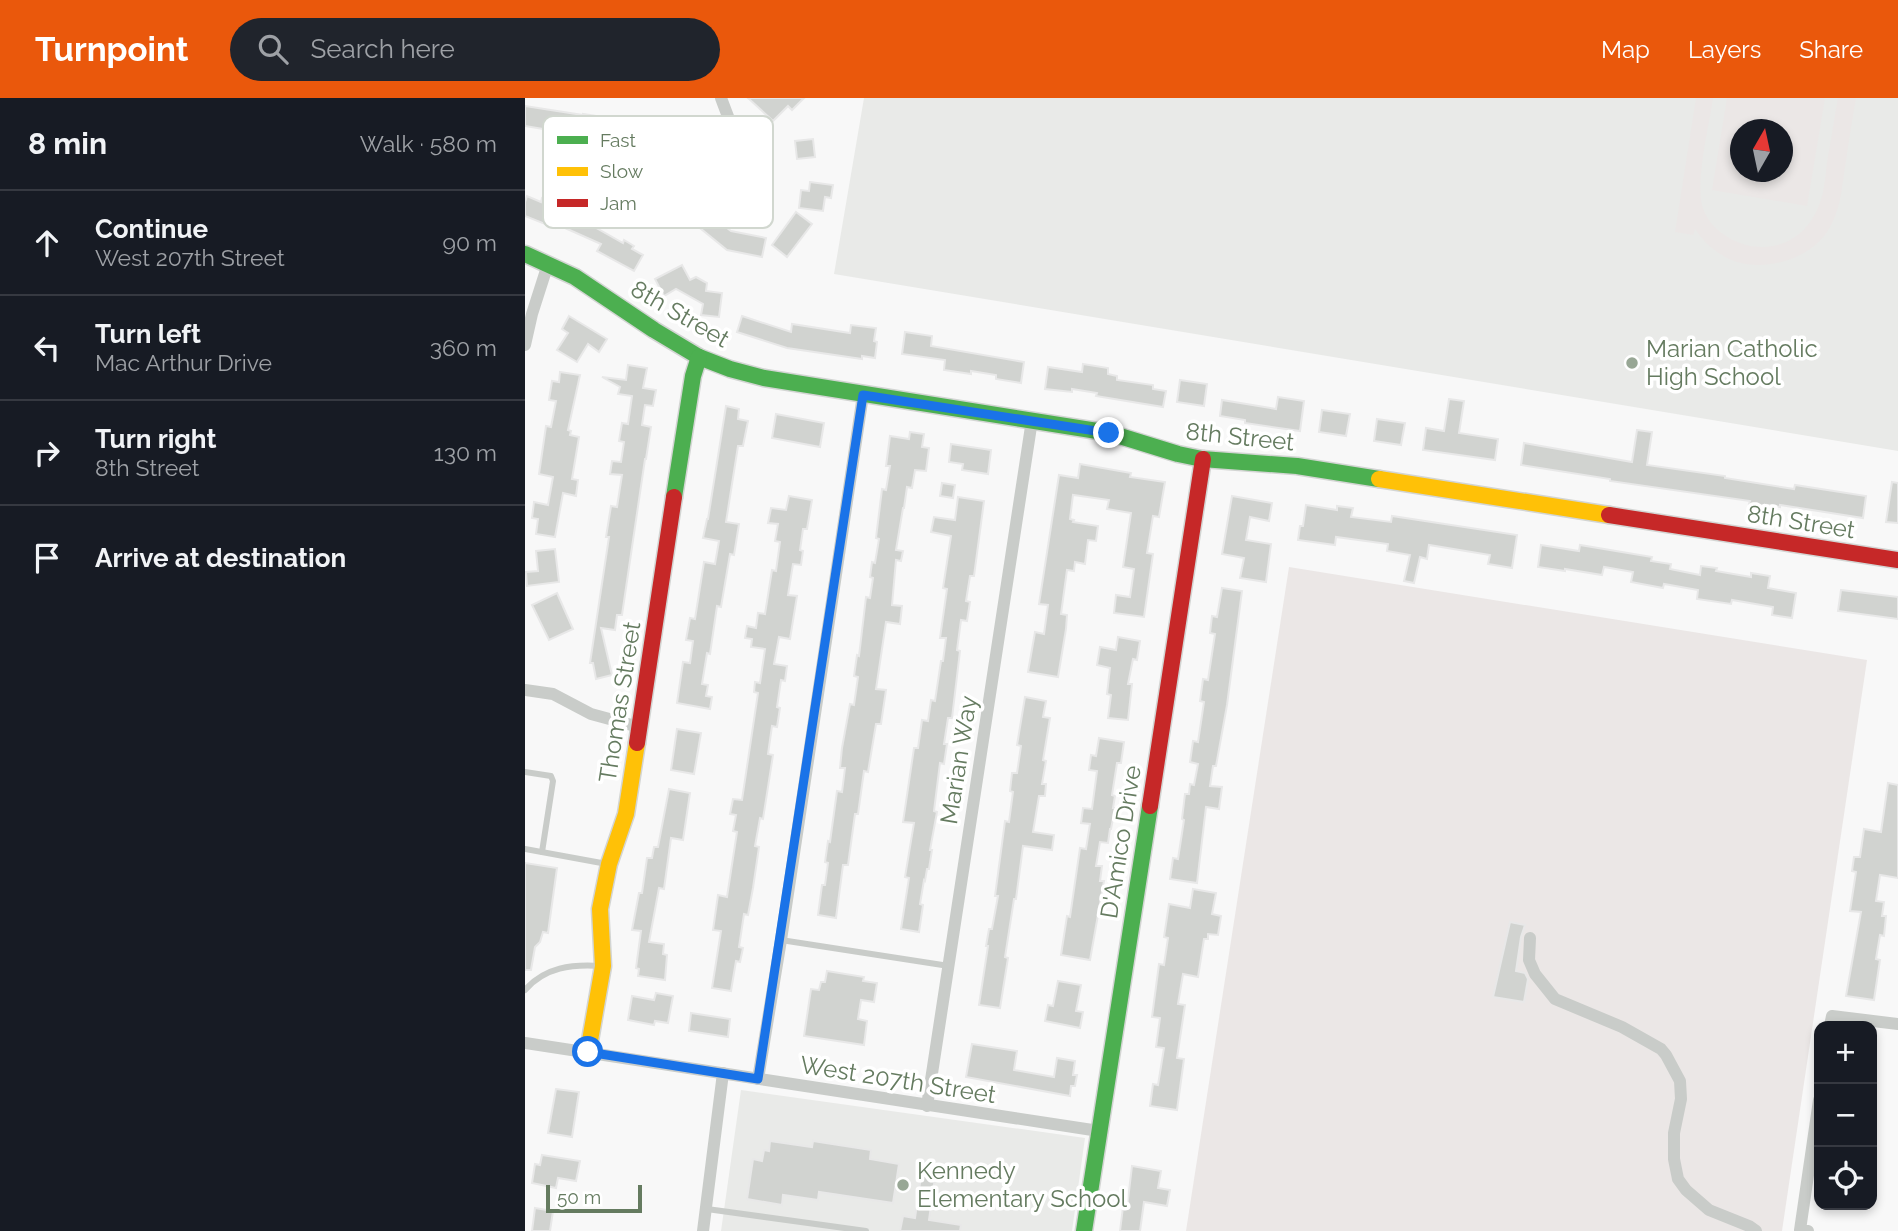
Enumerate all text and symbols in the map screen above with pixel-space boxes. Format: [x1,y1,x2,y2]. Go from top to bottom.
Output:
search box [230,18,720,81]
text: Turnpoint [35,30,188,69]
icon: search [254,30,292,68]
text: Search here [310,34,455,64]
text: Map [1601,35,1650,64]
text: Layers [1688,35,1761,64]
text: Share [1799,35,1863,64]
legend [543,116,773,228]
north arrow [1730,119,1793,182]
text: 8 min [28,126,107,161]
text: Fast [600,129,636,151]
text: Walk · 580 m [360,130,497,157]
text: Slow [600,160,644,182]
text: Jam [600,192,637,214]
text: Continue [95,214,208,244]
icon: ahead [28,224,66,262]
text: 90 m [442,229,497,256]
text: West 207th Street [95,244,285,271]
street label: 8th Street [626,274,735,353]
text: Turn left [95,319,201,349]
icon: left [28,329,66,367]
text: 360 m [430,334,497,361]
place label: Marian Catholic High School [1646,334,1818,391]
text: Mac Arthur Drive [95,349,272,376]
marker: Marian Catholic High School [1624,355,1640,371]
street label: 8th Street [1184,416,1296,457]
route end [1093,417,1124,448]
text: Turn right [95,424,216,454]
icon: right [28,434,66,472]
text: 130 m [434,439,497,466]
text: 8th Street [95,454,199,481]
street label: 8th Street [1745,499,1857,544]
icon: arrive [28,539,66,577]
text: Arrive at destination [95,543,346,573]
street label: Thomas Street [592,620,647,784]
street label: Marian Way [934,694,983,826]
street label: D'Amico Drive [1094,763,1147,921]
map controls [1814,1021,1877,1210]
button: + [1814,1021,1877,1084]
route start [572,1036,603,1067]
street label: West 207th Street [798,1050,998,1109]
button: − [1814,1084,1877,1147]
button: locate [1814,1147,1877,1210]
place label: Kennedy Elementary School [917,1156,1128,1213]
marker: Kennedy Elementary School [895,1177,911,1193]
scale bar [546,1182,642,1214]
text: 50 m [557,1186,601,1208]

